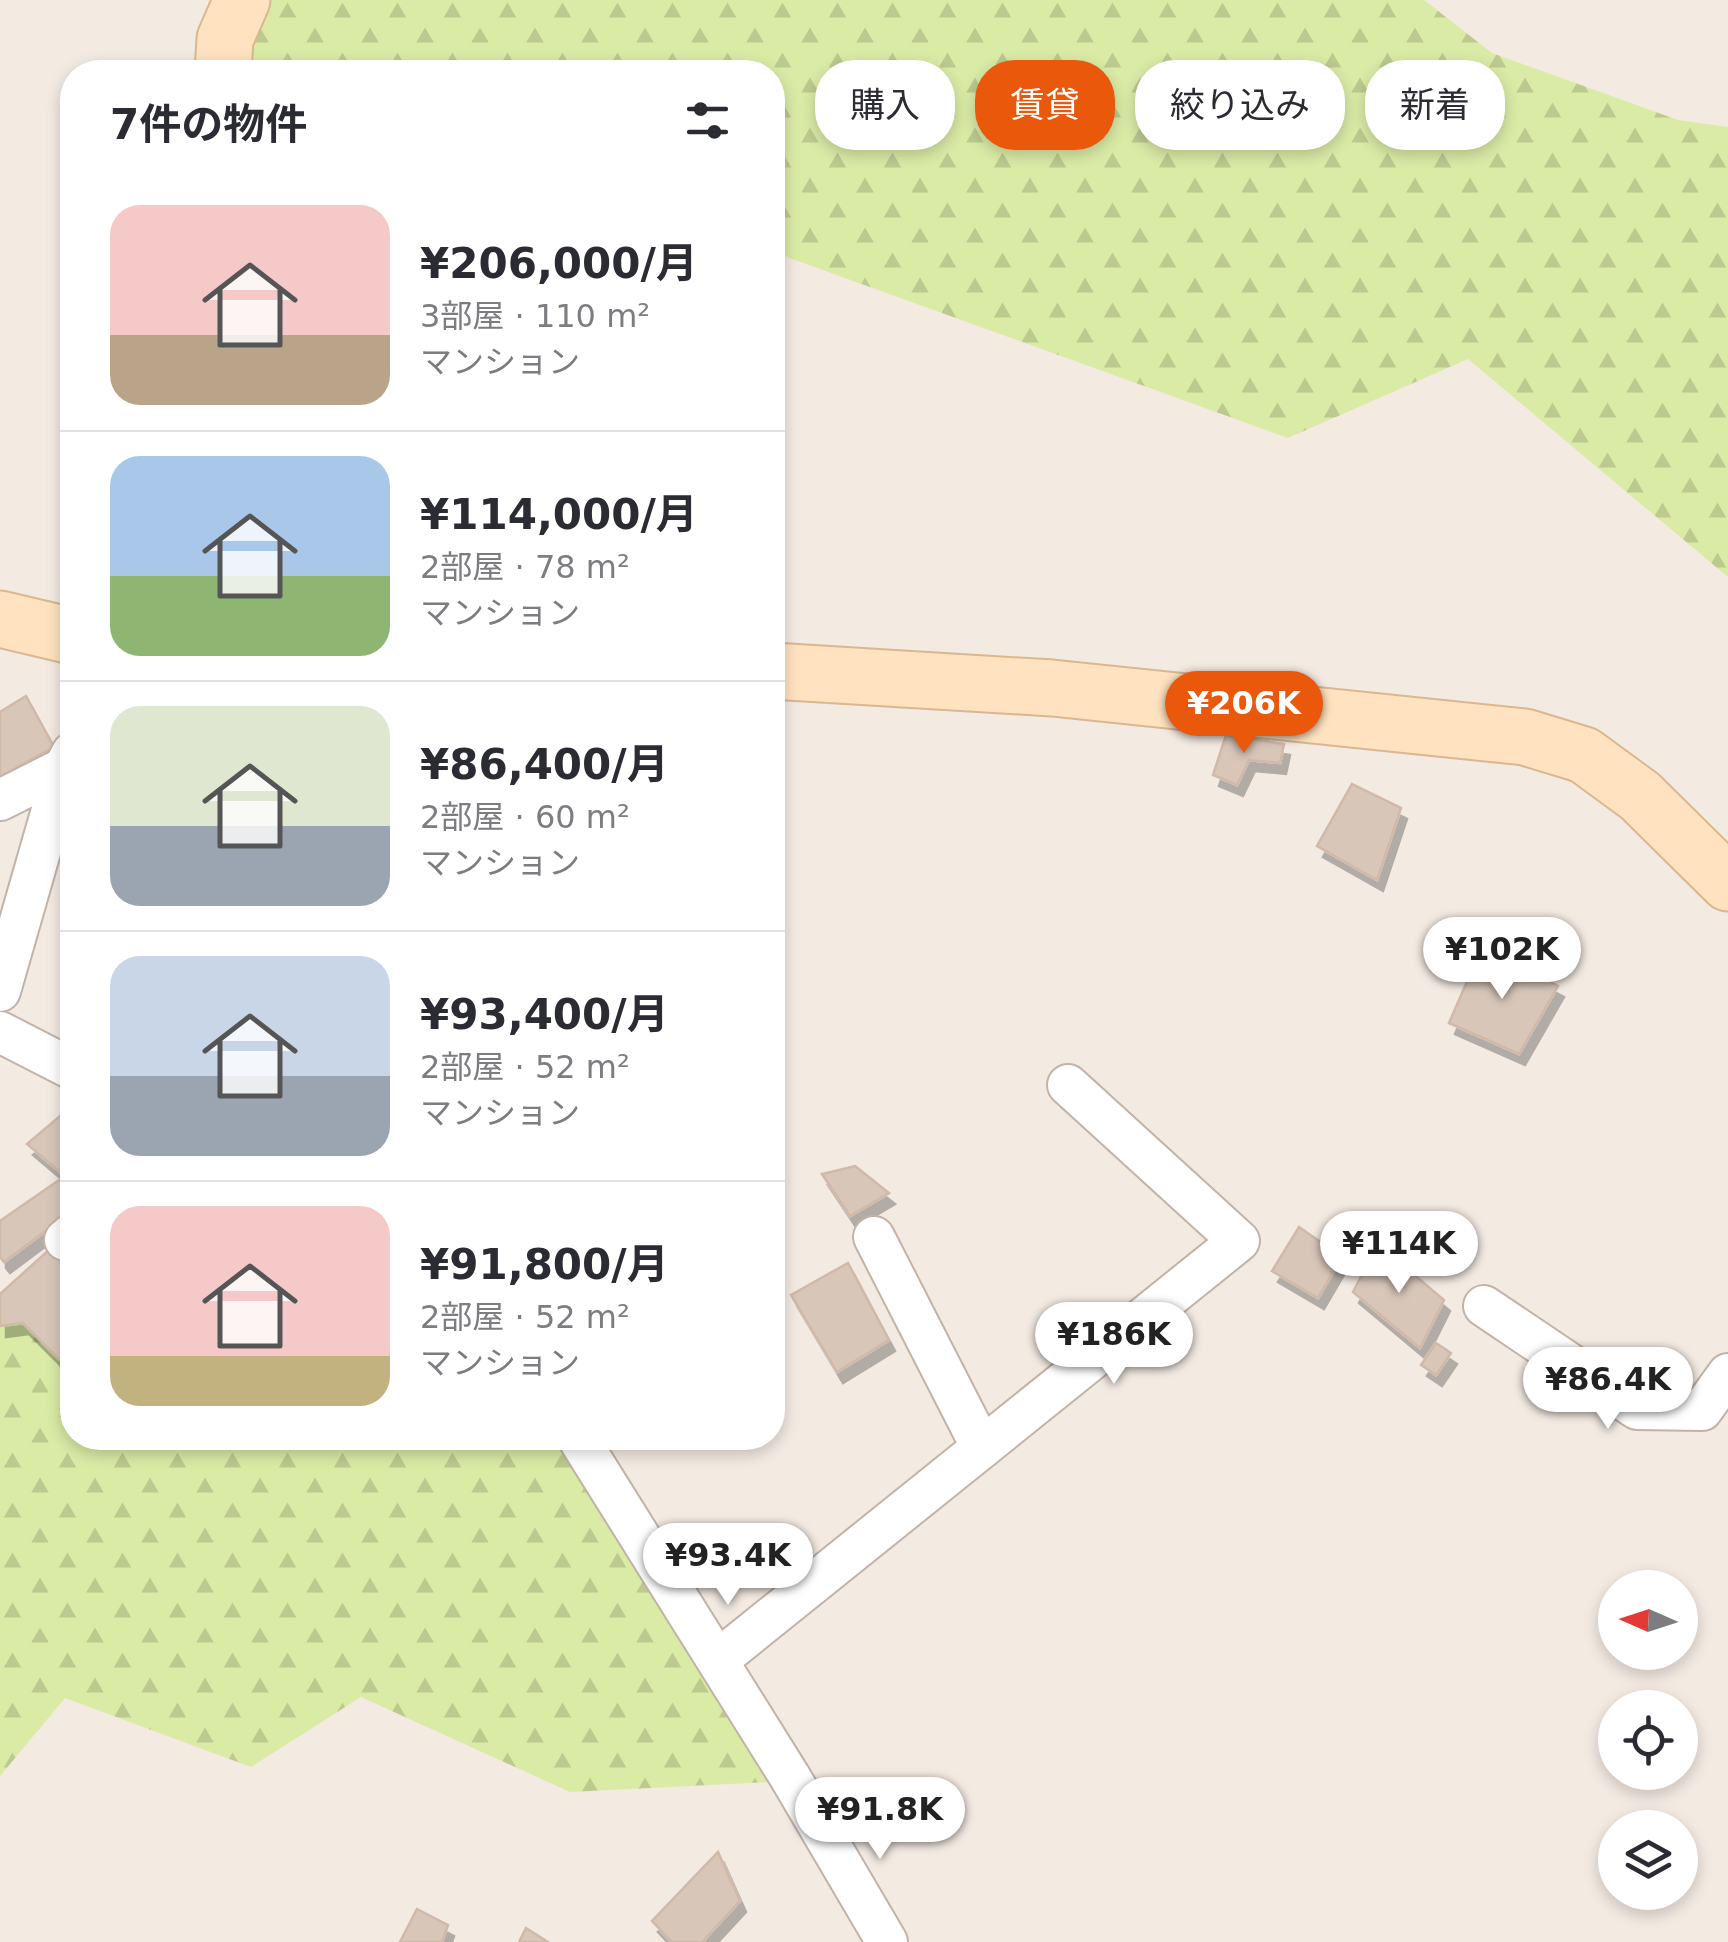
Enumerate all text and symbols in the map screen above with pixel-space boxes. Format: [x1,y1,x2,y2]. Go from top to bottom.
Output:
chip: 購入 [815,60,955,150]
chip: 賃貸 [975,60,1115,150]
chip: 絞り込み [1135,60,1345,150]
chip: 新着 [1365,60,1505,150]
icon: filters [680,93,735,148]
text: 7件の物件 [110,100,307,149]
text: ¥206,000/月 [420,239,698,288]
icon: home [190,245,310,365]
text: 3部屋 · 110 m² [420,297,650,335]
text: マンション [420,343,580,381]
text: ¥114,000/月 [420,490,698,539]
icon: home [190,496,310,616]
text: 2部屋 · 78 m² [420,548,630,586]
text: マンション [420,594,580,632]
pin: ¥206K [1174,671,1314,756]
text: ¥206K [1187,684,1301,722]
text: ¥86,400/月 [420,740,669,789]
icon: home [190,746,310,866]
text: 2部屋 · 60 m² [420,798,630,836]
text: マンション [420,844,580,882]
pin: ¥102K [1432,917,1572,1002]
text: ¥102K [1445,930,1559,968]
text: ¥93,400/月 [420,990,669,1039]
icon: home [190,996,310,1116]
text: 2部屋 · 52 m² [420,1048,630,1086]
text: マンション [420,1094,580,1132]
pin: ¥114K [1329,1211,1469,1296]
text: ¥114K [1342,1224,1456,1262]
text: ¥91,800/月 [420,1240,669,1289]
icon: home [190,1246,310,1366]
text: 2部屋 · 52 m² [420,1298,630,1336]
pin: ¥186K [1044,1302,1184,1387]
text: ¥186K [1057,1315,1171,1353]
text: マンション [420,1344,580,1382]
pin: ¥86.4K [1527,1347,1689,1432]
text: ¥86.4K [1545,1360,1671,1398]
pin: ¥93.4K [647,1523,809,1608]
text: ¥93.4K [665,1536,791,1574]
north arrow [1598,1570,1698,1670]
map controls [1598,1570,1698,1910]
button: locate [1598,1690,1698,1790]
pin: ¥91.8K [799,1777,961,1862]
text: ¥91.8K [817,1790,943,1828]
button: layers [1598,1810,1698,1910]

